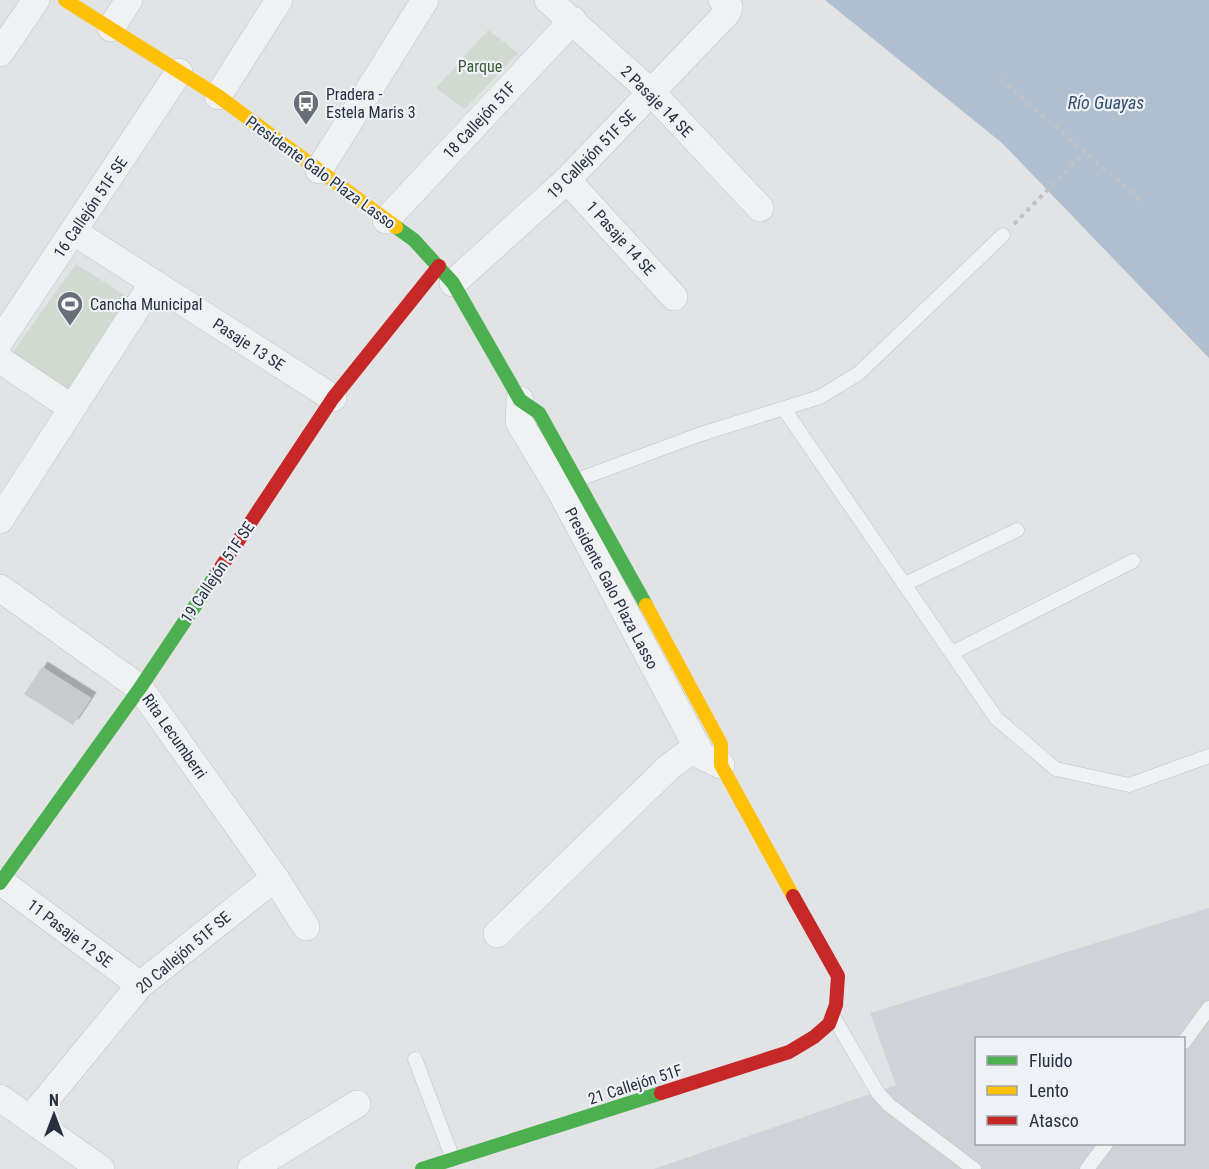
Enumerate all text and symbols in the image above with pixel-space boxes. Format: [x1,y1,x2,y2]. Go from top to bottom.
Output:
park label: Parque [458,57,502,76]
street label: 2 Pasaje 14 SE [617,62,696,141]
street label: 18 Callejón 51F [439,78,520,163]
place label: Pradera - Estela Maris 3 [326,85,416,122]
bus stop icon: Pradera - Estela Maris 3 [291,88,321,126]
water label: Río Guayas [1068,92,1144,113]
street label: 19 Callejón 51F SE [543,106,640,203]
street label: Presidente Galo Plaza Lasso [242,112,399,233]
street label: 16 Callejón 51F SE [50,153,131,261]
street label: 1 Pasaje 14 SE [582,197,659,279]
sports icon: Cancha Municipal [55,289,85,327]
place label: Cancha Municipal [90,295,202,314]
street label: Pasaje 13 SE [209,314,288,375]
street label: Presidente Galo Plaza Lasso [561,504,662,672]
street label: 19 Callejón 51F SE [177,518,258,626]
street label: Rita Lecumberri [138,690,211,782]
street label: 11 Pasaje 12 SE [24,895,116,972]
street label: 20 Callejón 51F SE [132,907,234,997]
legend [975,1037,1185,1145]
text: Fluido [1029,1050,1073,1071]
street label: 21 Callejón 51F [586,1060,685,1109]
text: Lento [1029,1080,1069,1101]
north arrow [24,1085,84,1145]
text: N [49,1091,59,1110]
text: Atasco [1029,1110,1079,1131]

